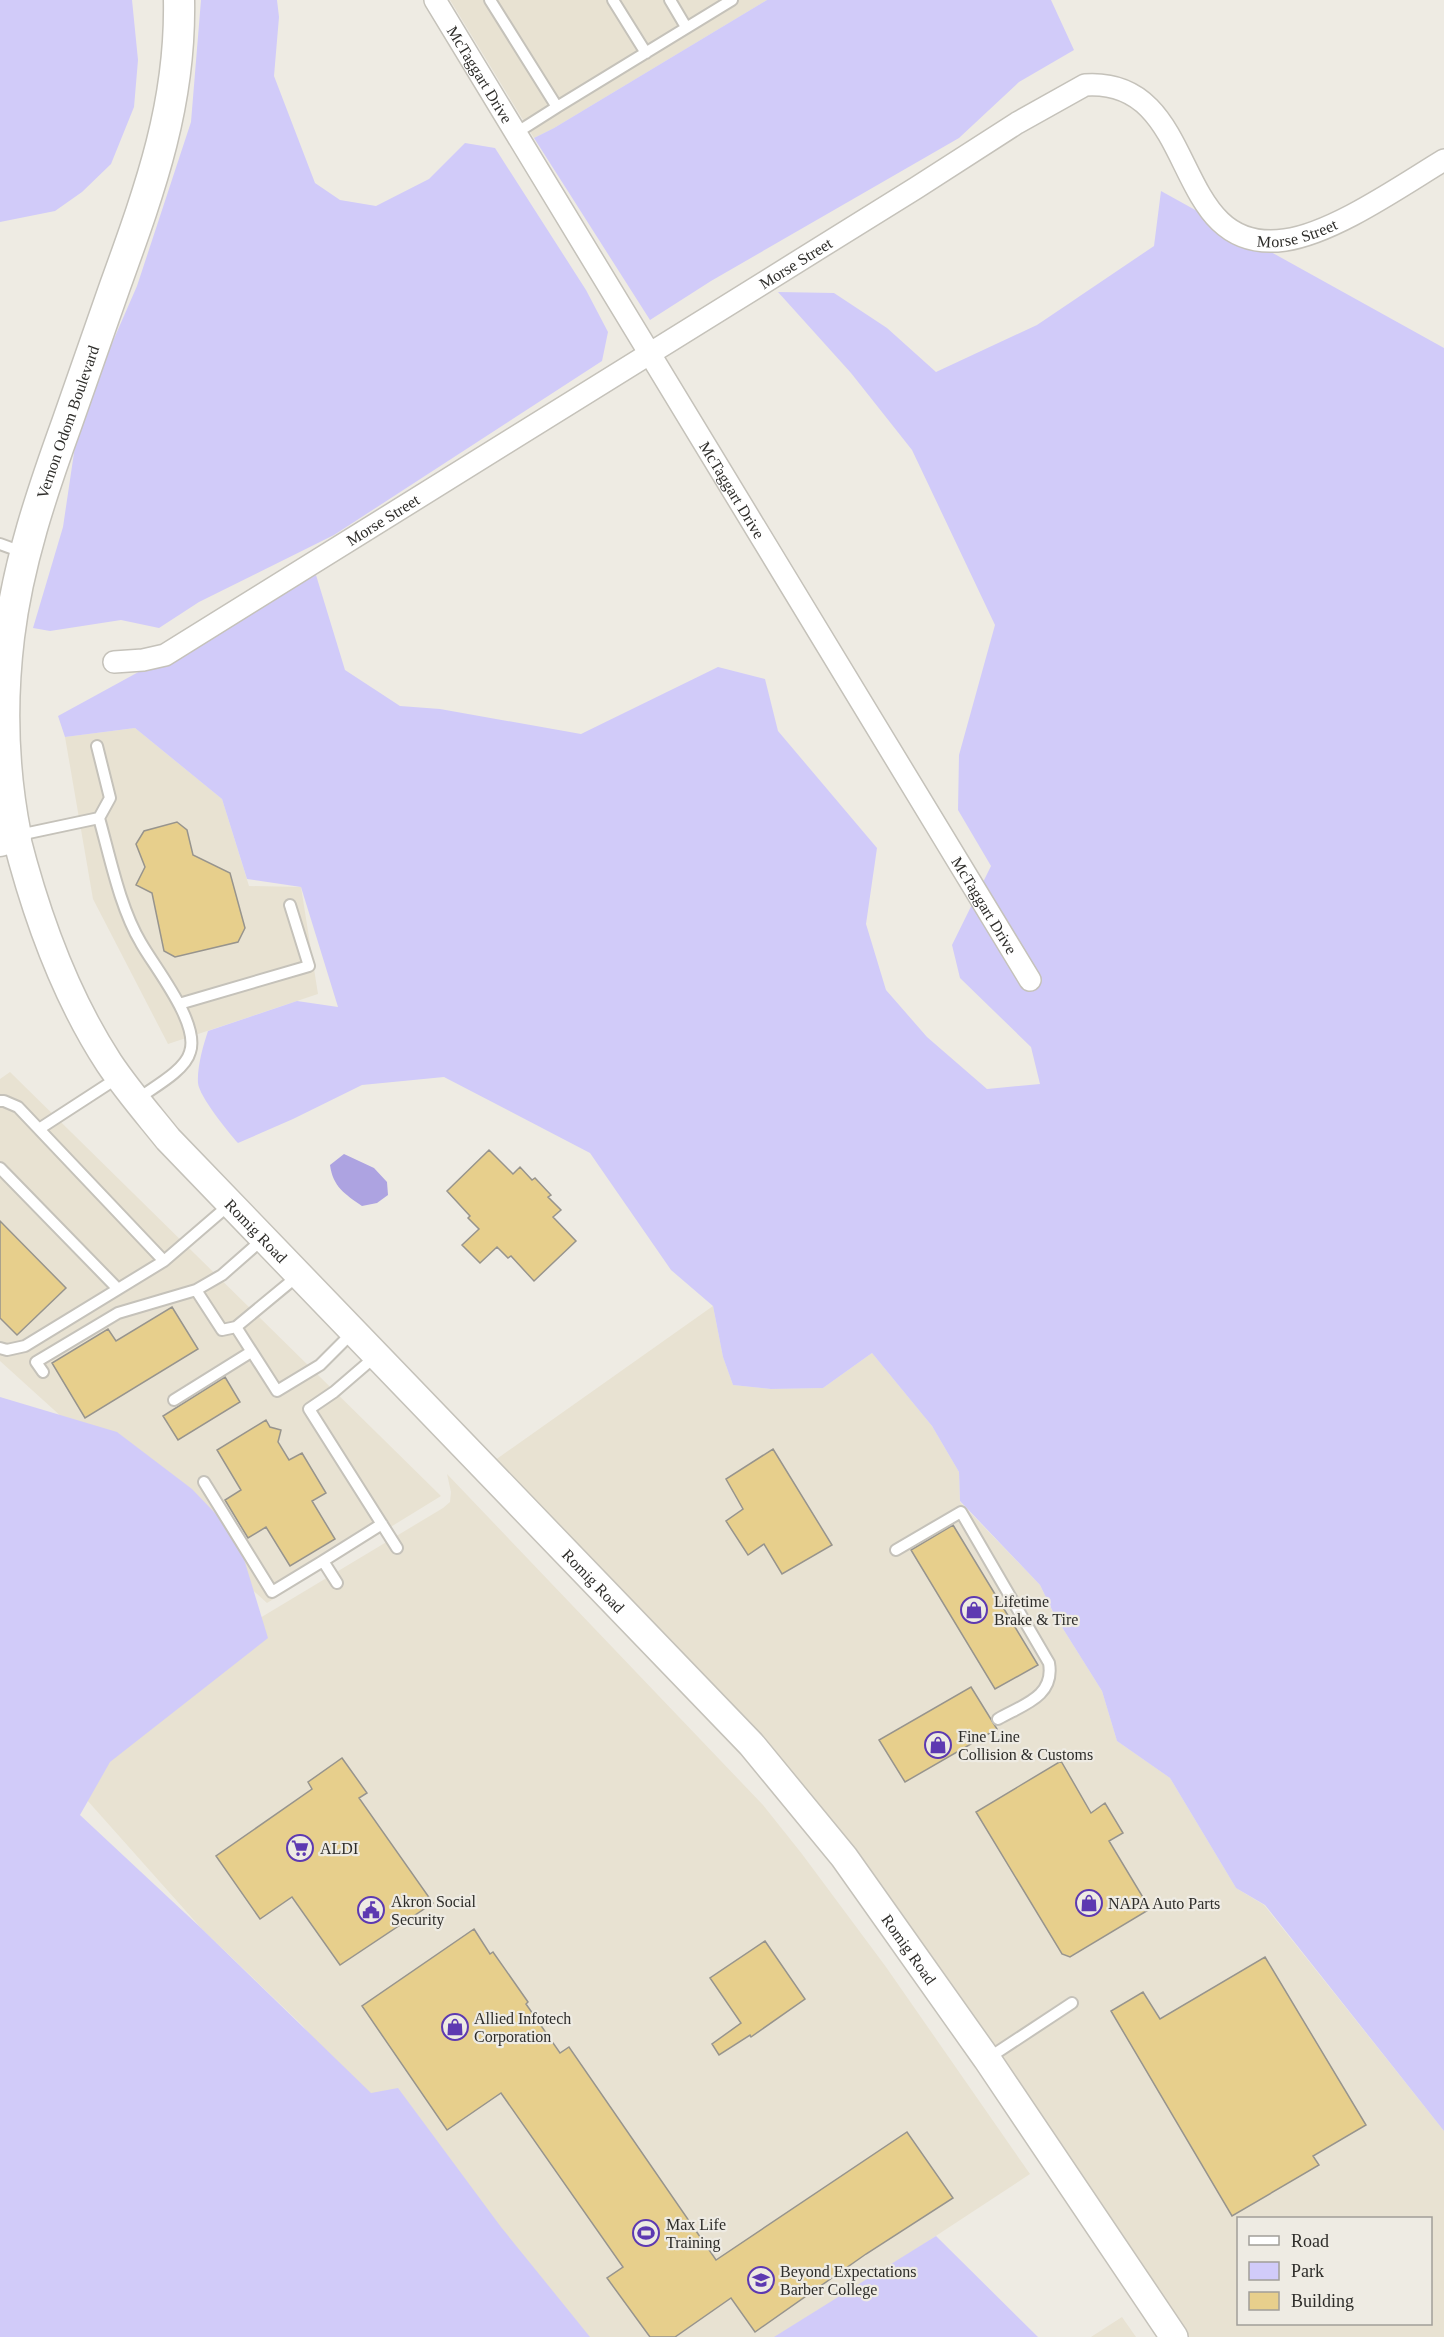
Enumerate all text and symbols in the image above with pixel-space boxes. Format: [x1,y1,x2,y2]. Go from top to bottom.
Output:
street label: McTaggart Drive [444,23,516,126]
street label: Morse Street [1256,215,1340,250]
street label: Morse Street [756,234,835,292]
street label: Vernon Odom Boulevard [33,343,102,501]
street label: McTaggart Drive [696,438,768,541]
street label: Morse Street [343,490,423,549]
street label: McTaggart Drive [949,854,1021,957]
street label: Romig Road [222,1196,291,1266]
street label: Romig Road [559,1545,628,1616]
place label: Lifetime Brake & Tire [994,1593,1078,1628]
shop icon: Lifetime Brake & Tire [959,1595,989,1625]
place label: Fine Line Collision & Customs [958,1728,1093,1763]
shop icon: Fine Line Collision & Customs [923,1730,953,1760]
supermarket icon: ALDI [285,1833,315,1863]
place label: ALDI [320,1840,358,1857]
shop icon: NAPA Auto Parts [1074,1888,1104,1918]
place label: Akron Social Security [391,1893,476,1929]
public building icon: Akron Social Security [356,1895,386,1925]
place label: NAPA Auto Parts [1108,1895,1220,1912]
street label: Romig Road [879,1911,940,1987]
place label: Allied Infotech Corporation [474,2010,571,2046]
shop icon: Allied Infotech Corporation [440,2012,470,2042]
place label: Max Life Training [666,2216,726,2252]
legend [1237,2217,1432,2325]
sports icon: Max Life Training [631,2218,661,2248]
text: Road [1291,2231,1329,2251]
text: Park [1291,2261,1324,2281]
place label: Beyond Expectations Barber College [780,2263,916,2299]
school or university icon: Beyond Expectations Barber College [746,2265,776,2295]
text: Building [1291,2291,1354,2311]

